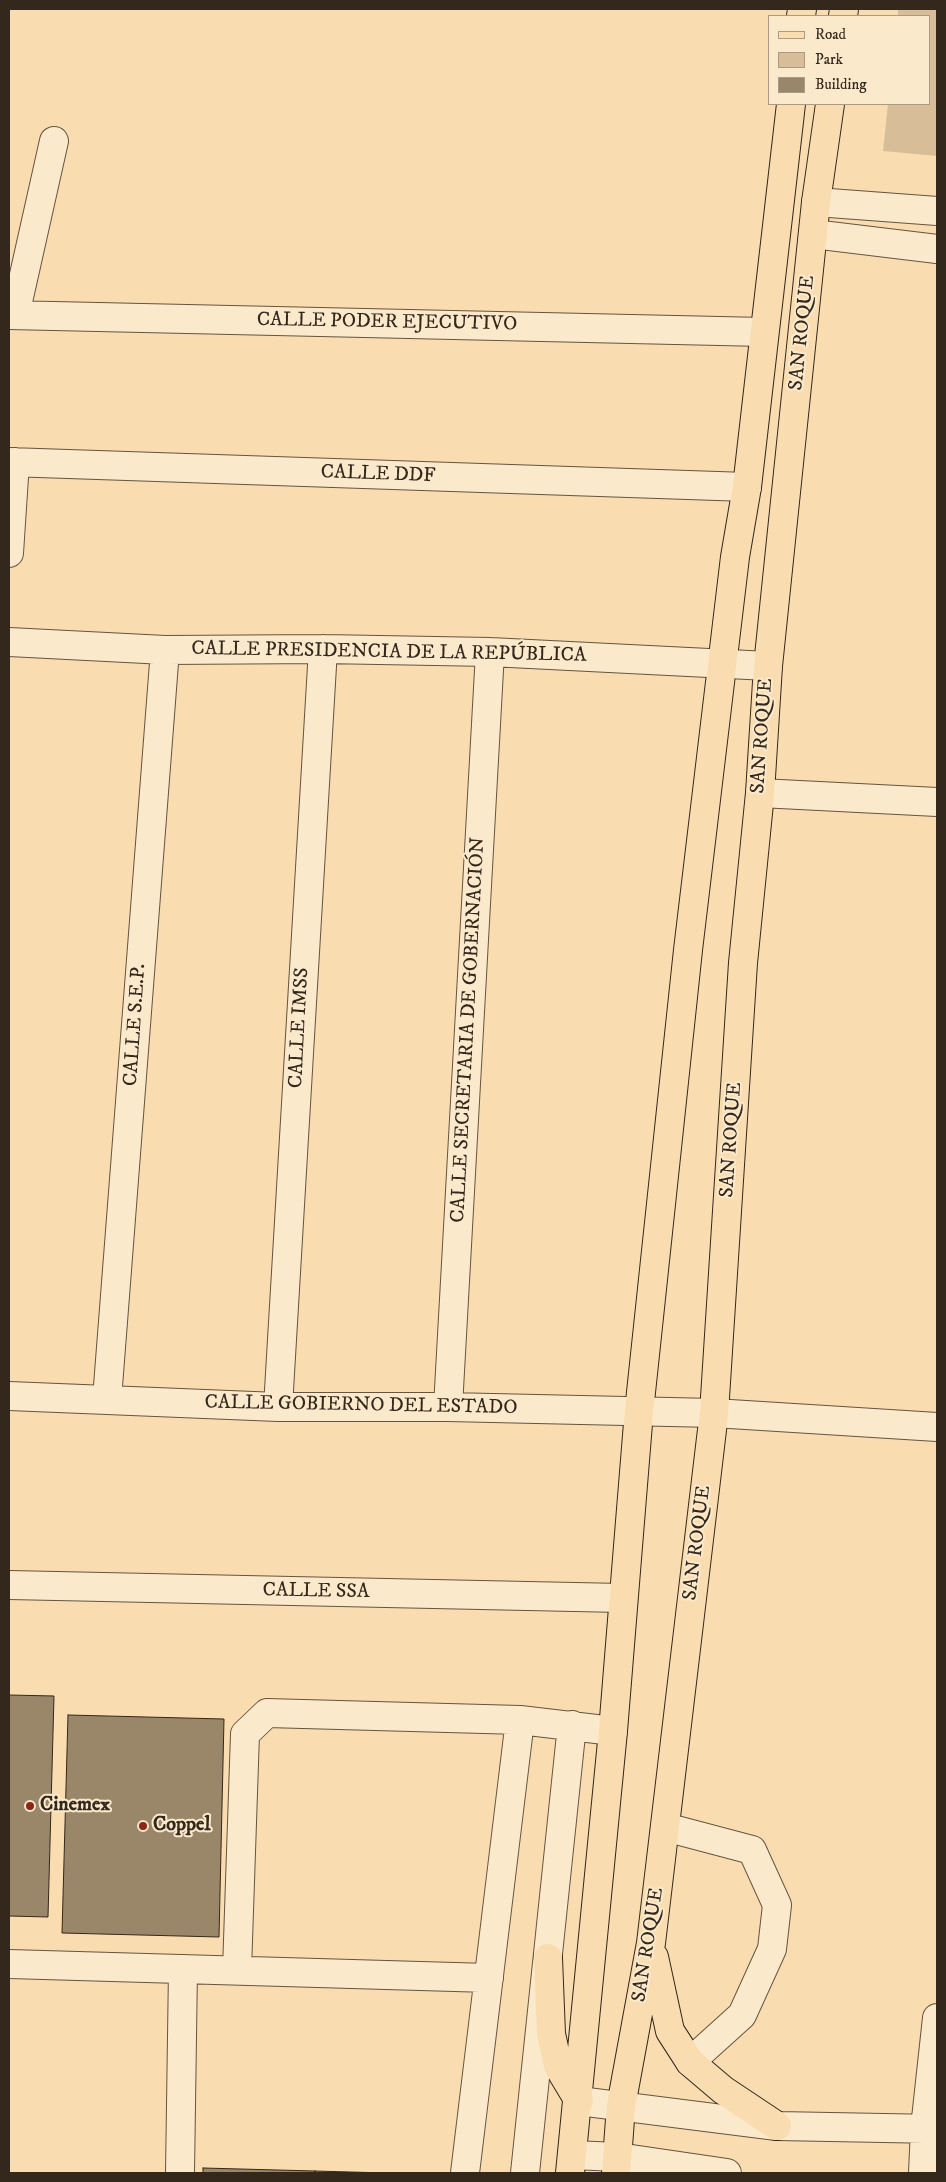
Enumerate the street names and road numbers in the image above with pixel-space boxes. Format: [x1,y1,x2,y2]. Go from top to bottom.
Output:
street label: SAN ROQUE [785,274,821,392]
street label: CALLE PODER EJECUTIVO [257,309,517,337]
street label: CALLE DDF [320,461,436,489]
street label: CALLE PRESIDENCIA DE LA REPÚBLICA [191,638,587,668]
street label: SAN ROQUE [747,678,779,794]
street label: CALLE SECRETARIA DE GOBERNACIÓN [447,837,491,1223]
street label: CALLE S.E.P. [120,963,152,1087]
street label: CALLE IMSS [285,967,315,1089]
street label: SAN ROQUE [716,1082,748,1198]
street label: CALLE GOBIERNO DEL ESTADO [204,1391,518,1421]
street label: SAN ROQUE [679,1484,717,1602]
street label: CALLE SSA [262,1579,370,1605]
street label: SAN ROQUE [628,1886,670,2004]

